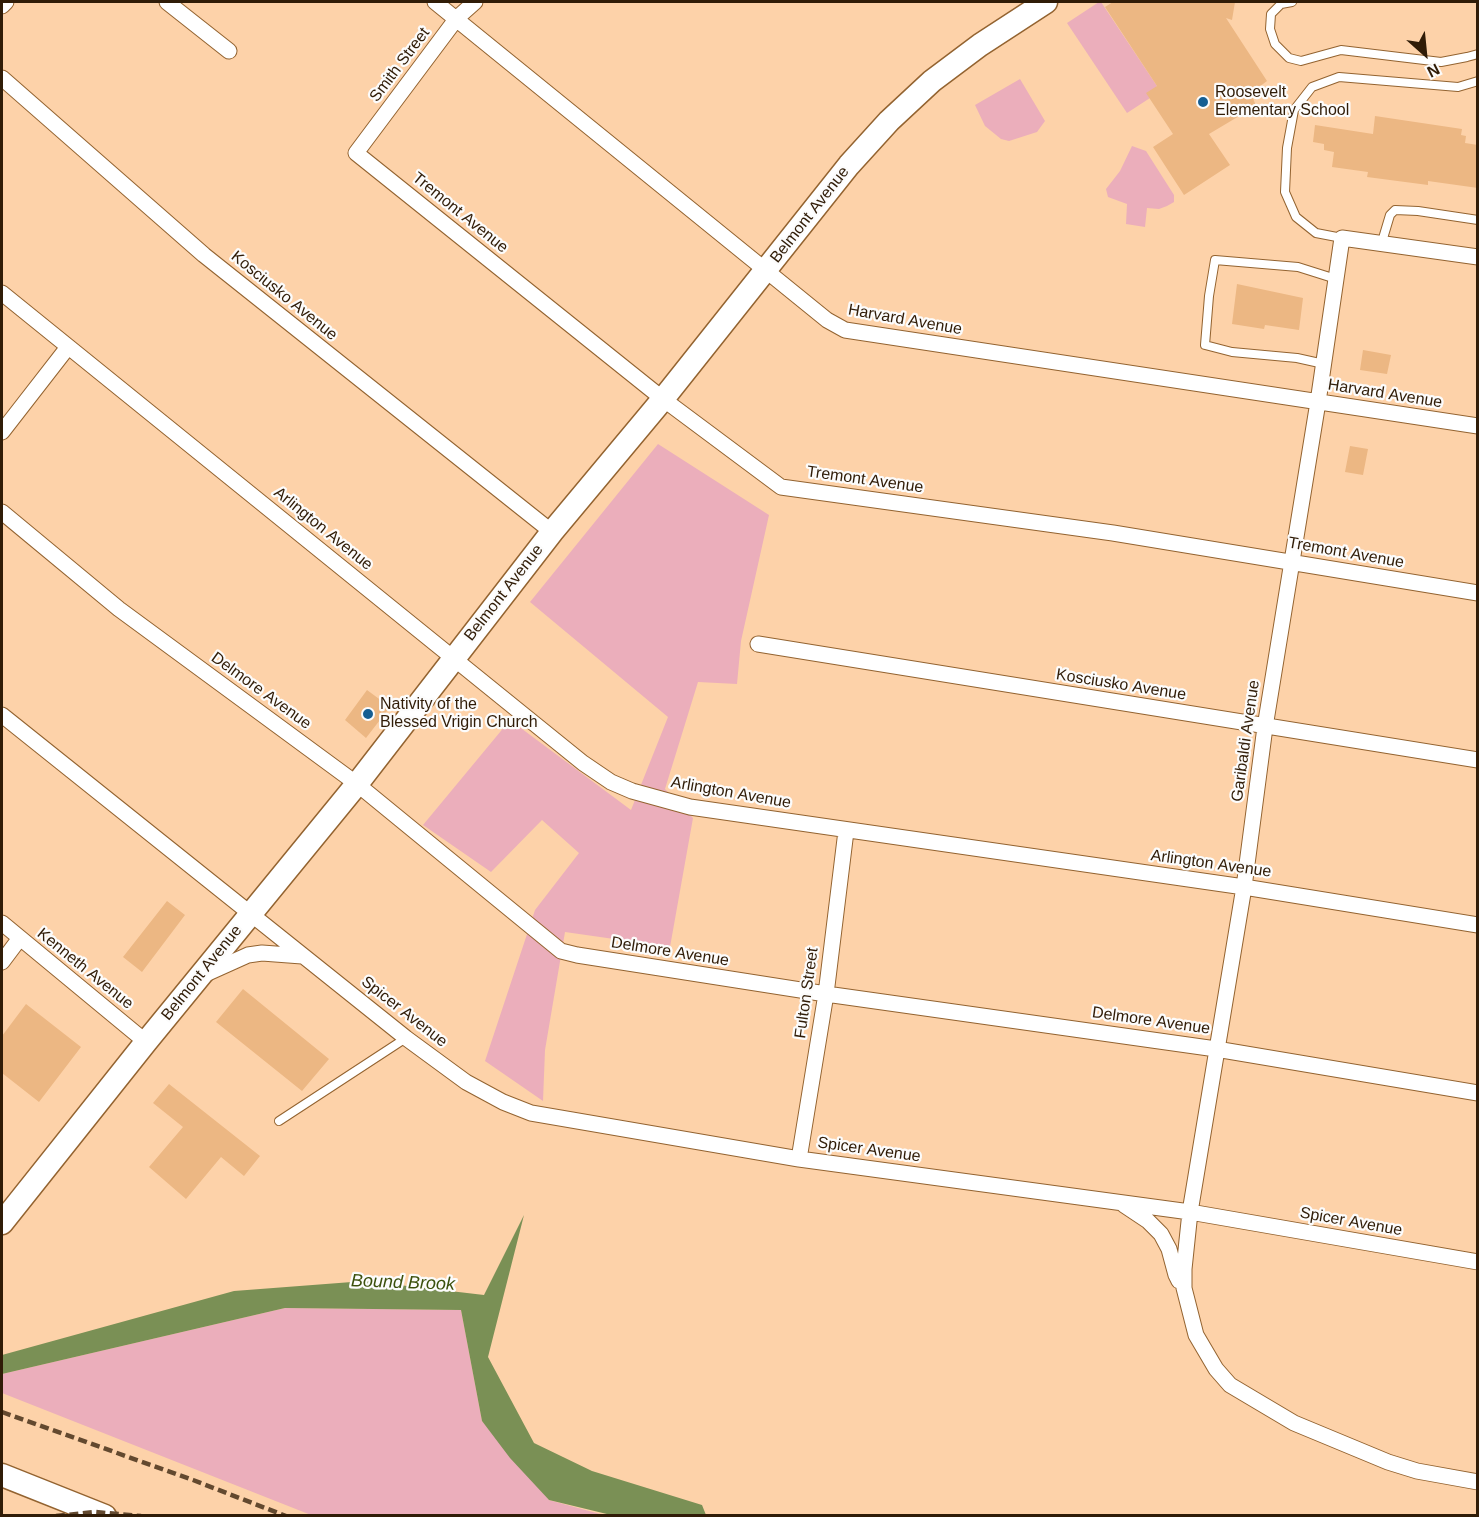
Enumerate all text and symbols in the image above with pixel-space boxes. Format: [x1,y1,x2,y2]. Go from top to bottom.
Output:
street label: Smith Street [366,24,434,106]
north arrow [1395,24,1455,84]
text: N [1424,60,1442,81]
place label: Roosevelt Elementary School [1215,83,1349,121]
marker: Roosevelt Elementary School [1196,95,1210,109]
street label: Belmont Avenue [766,163,854,267]
street label: Tremont Avenue [408,169,512,257]
street label: Kosciusko Avenue [227,247,341,345]
street label: Harvard Avenue [847,301,963,339]
street label: Harvard Avenue [1327,375,1443,413]
street label: Tremont Avenue [806,462,924,498]
street label: Arlington Avenue [270,483,376,575]
street label: Tremont Avenue [1287,533,1405,573]
street label: Belmont Avenue [460,541,548,645]
street label: Delmore Avenue [207,648,315,734]
street label: Kosciusko Avenue [1055,665,1187,705]
street label: Garibaldi Avenue [1228,679,1264,803]
place label: Nativity of the Blessed Vrigin Church [380,695,538,733]
marker: Nativity of the Blessed Vrigin Church [361,707,375,721]
street label: Arlington Avenue [669,773,793,813]
street label: Arlington Avenue [1149,846,1273,882]
street label: Belmont Avenue [158,921,246,1025]
street label: Kenneth Avenue [33,924,137,1014]
street label: Delmore Avenue [610,933,730,971]
street label: Fulton Street [791,946,823,1040]
street label: Spicer Avenue [357,972,451,1052]
street label: Delmore Avenue [1091,1003,1211,1039]
street label: Spicer Avenue [816,1133,922,1167]
street label: Spicer Avenue [1298,1204,1404,1240]
water label: Bound Brook [351,1270,455,1296]

